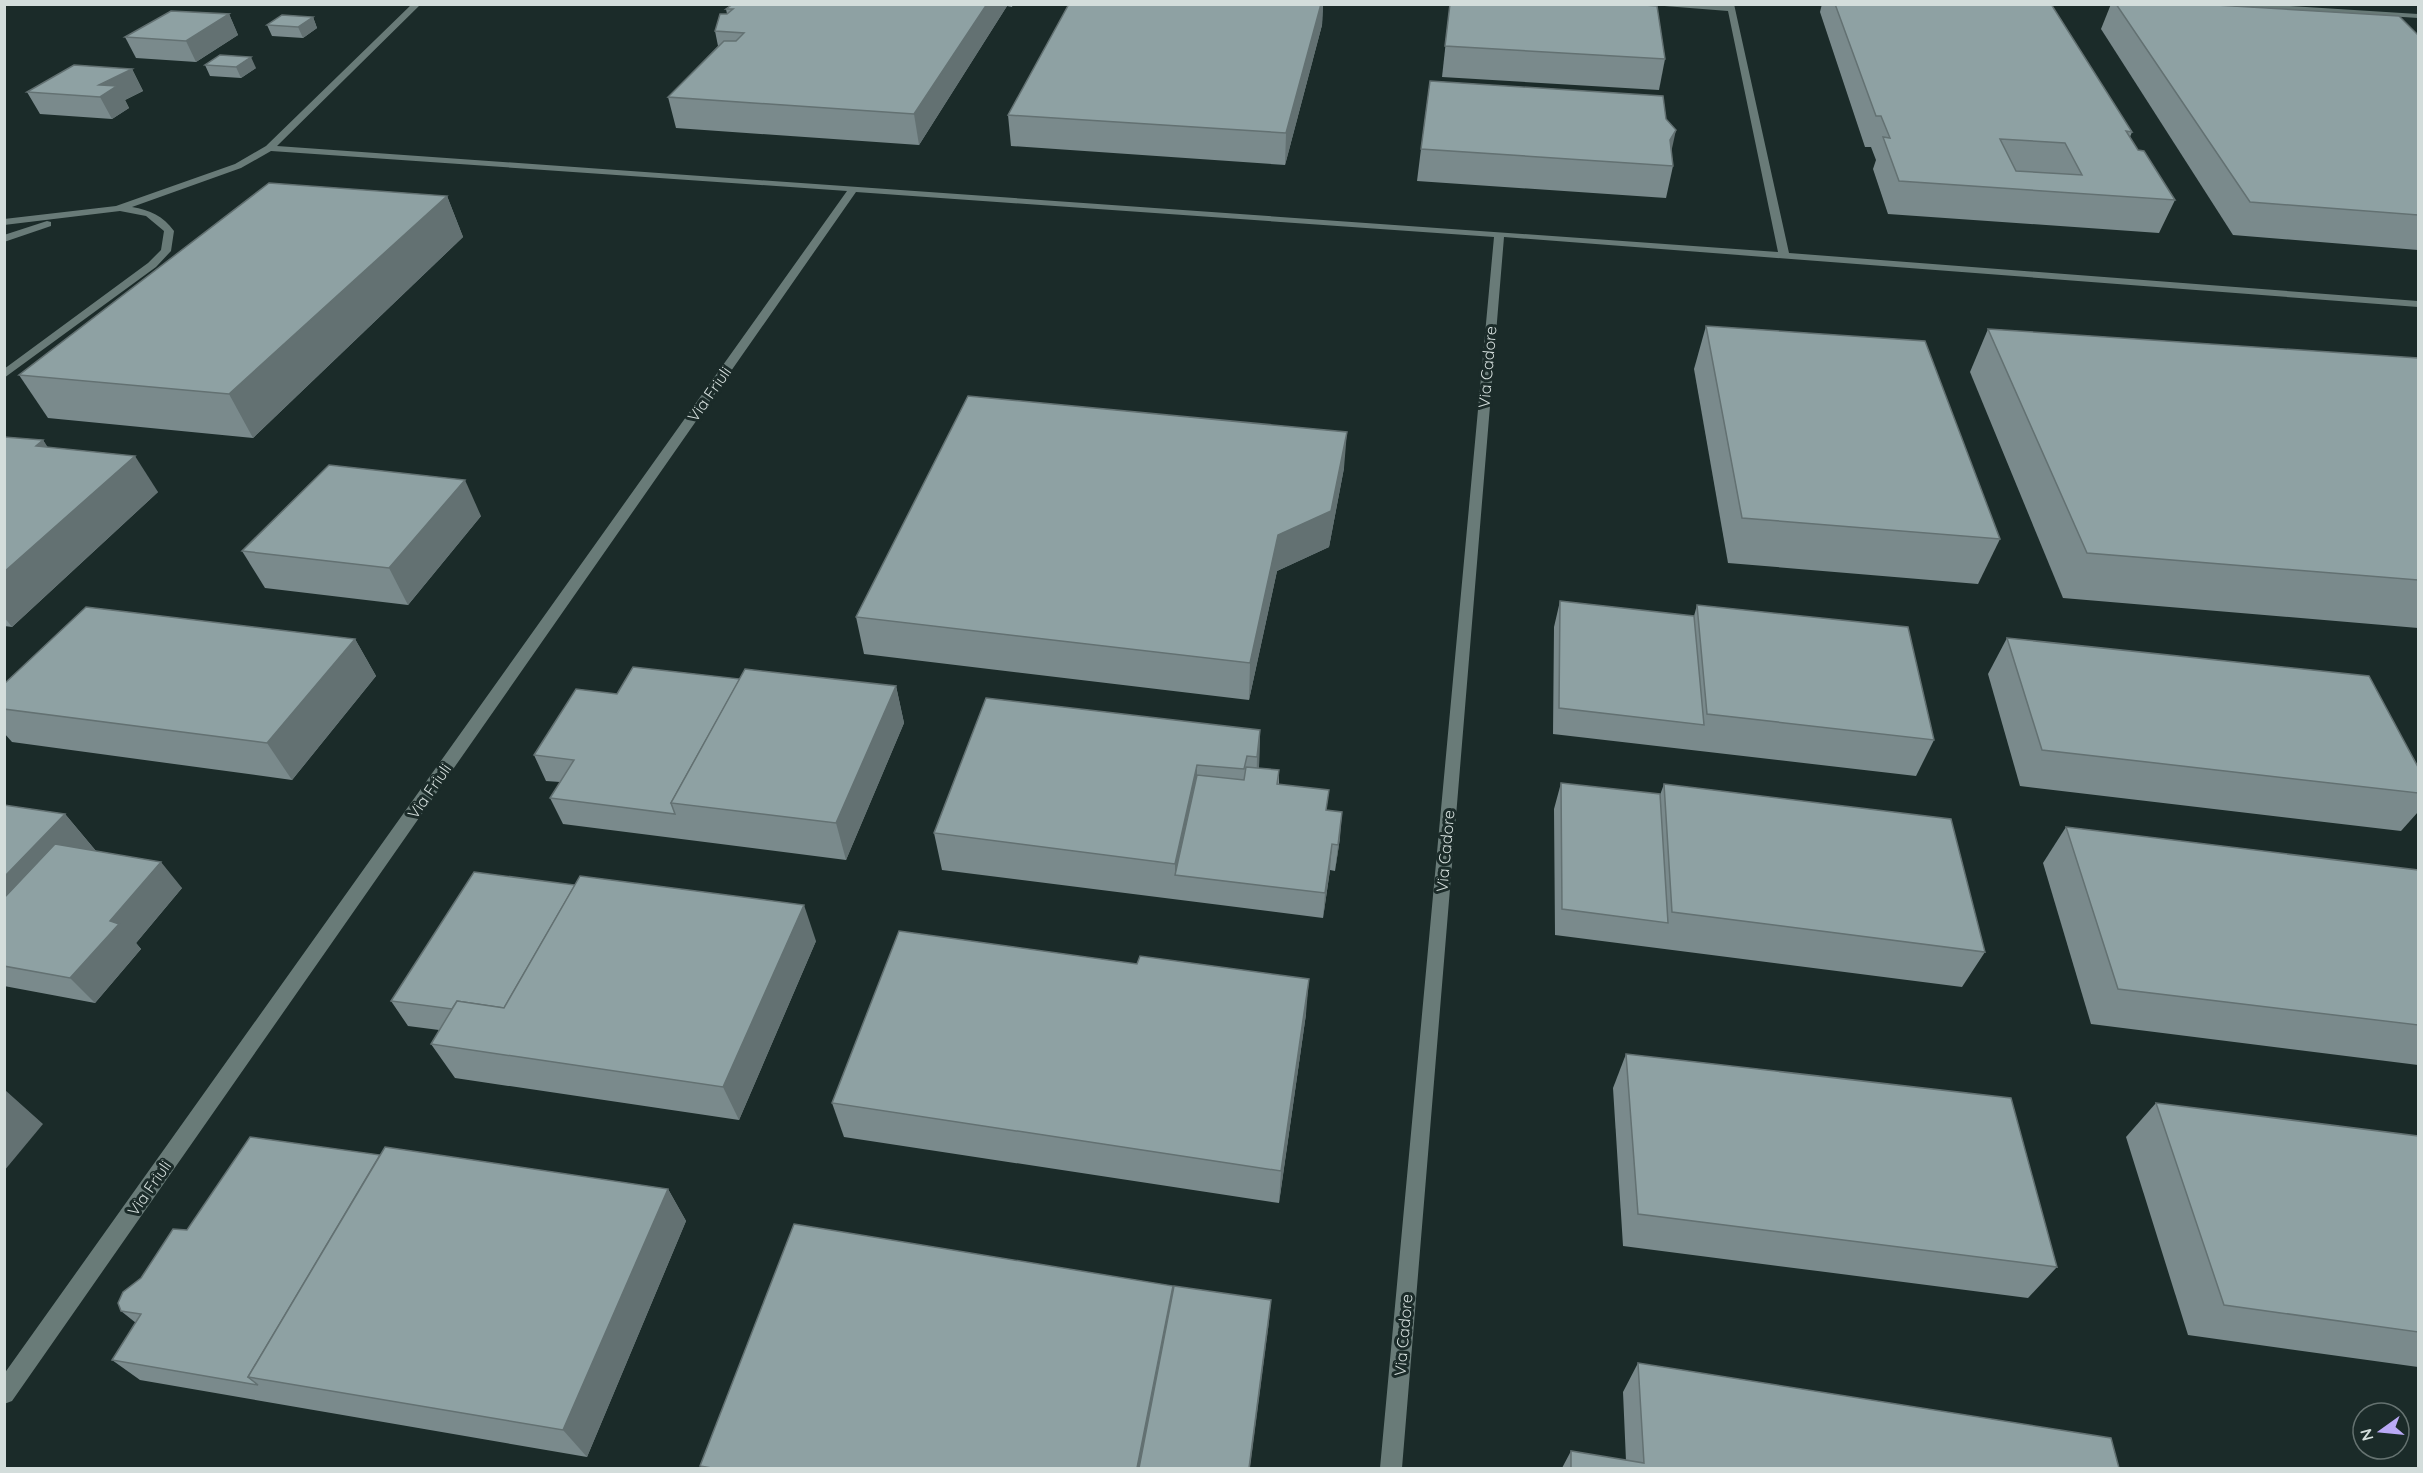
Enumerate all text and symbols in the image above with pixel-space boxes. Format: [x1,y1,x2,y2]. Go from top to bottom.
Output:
street label: Via Cadore [1473,325,1501,409]
street label: Via Friuli [683,363,735,425]
street label: Via Friuli [403,760,455,822]
street label: Via Cadore [1431,809,1459,893]
street label: Via Friuli [123,1157,175,1219]
street label: Via Cadore [1389,1293,1417,1377]
north arrow [2351,1401,2411,1461]
text: N [2355,1427,2378,1443]

